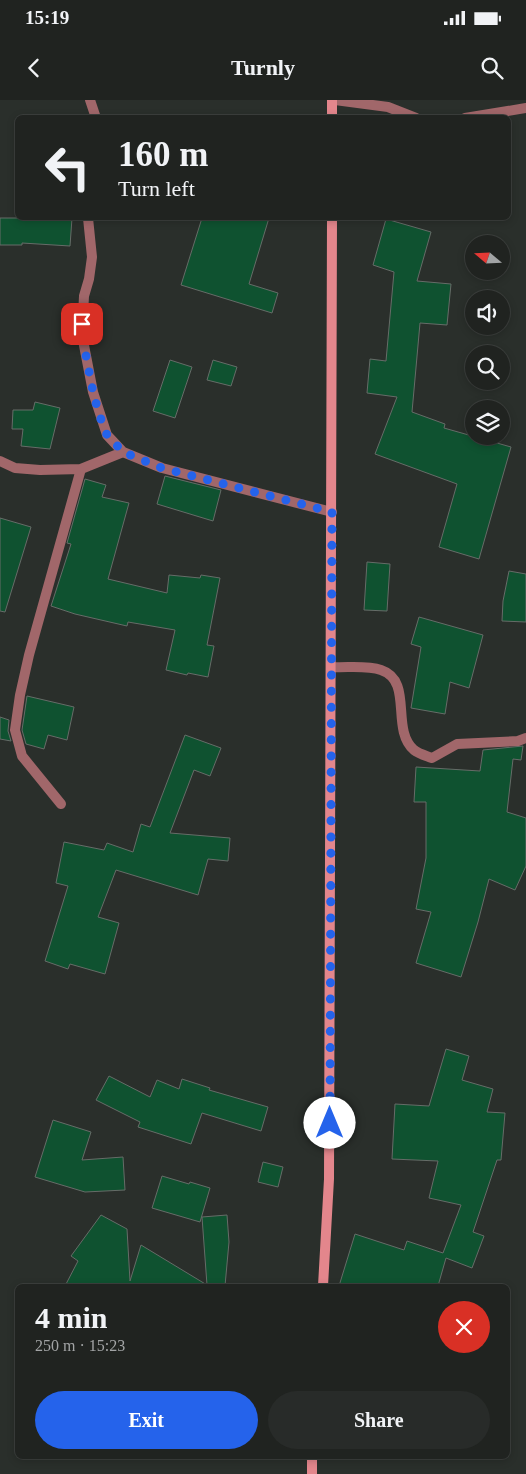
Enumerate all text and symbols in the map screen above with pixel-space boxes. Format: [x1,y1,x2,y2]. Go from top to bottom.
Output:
text: 15:19 [25,7,69,28]
icon: back [20,54,48,82]
icon: search [478,54,506,82]
text: Turnly [231,55,295,80]
icon: left [35,135,100,200]
text: 160 m [118,135,208,174]
text: Turn left [118,176,195,201]
north arrow [465,235,510,280]
map controls [465,235,510,445]
button: sound [465,290,510,335]
pin [61,303,103,345]
icon: arrive [68,310,96,338]
button: search [465,345,510,390]
button: layers [465,400,510,445]
position arrow [303,1096,355,1148]
text: 4 min [35,1301,108,1334]
button: close [438,1301,490,1353]
text: 250 m · 15:23 [35,1337,125,1354]
button: Exit [35,1391,258,1449]
button: Share [268,1391,490,1449]

